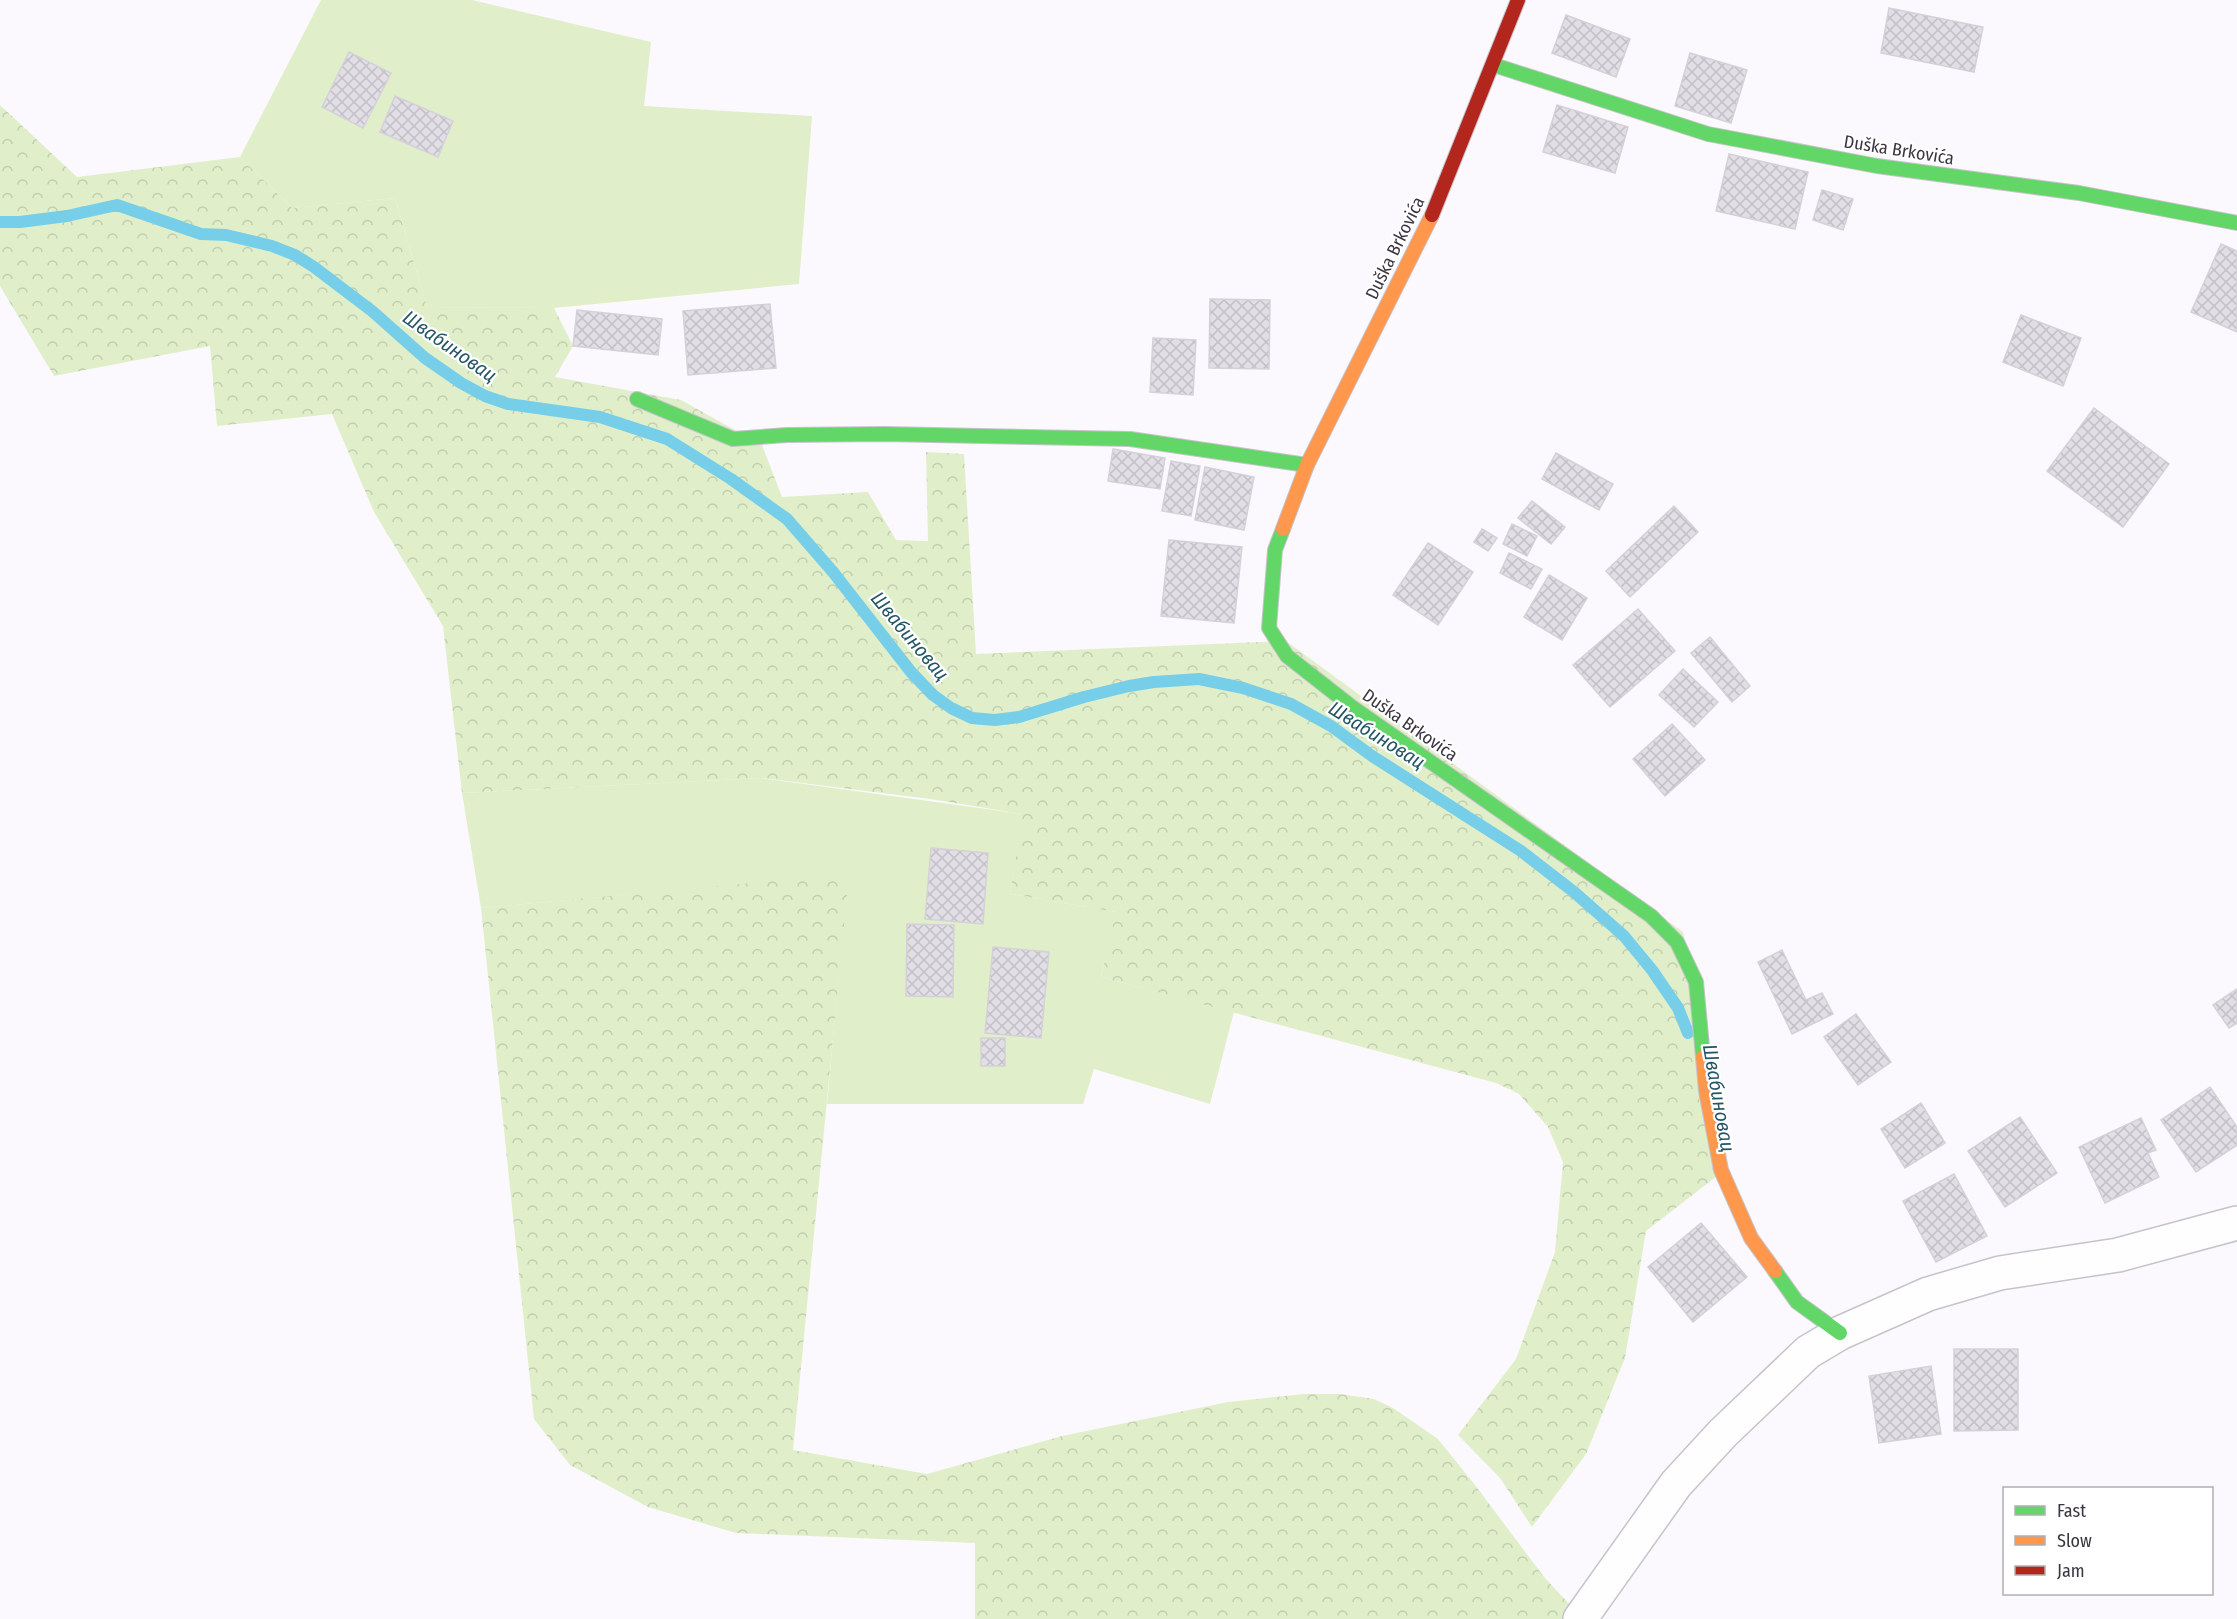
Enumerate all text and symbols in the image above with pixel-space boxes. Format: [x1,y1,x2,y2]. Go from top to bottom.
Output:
street label: Duška Brkovića [1842,130,1956,170]
street label: Duška Brkovića [1361,193,1429,303]
water label: Швабиновац [398,305,502,387]
water label: Швабиновац [866,587,954,685]
street label: Duška Brkovića [1358,684,1462,766]
water label: Швабиновац [1324,696,1430,774]
water label: Швабиновац [1698,1042,1740,1154]
legend [2003,1487,2213,1595]
text: Fast [2057,1500,2086,1522]
text: Slow [2057,1530,2092,1552]
text: Jam [2057,1560,2085,1582]

